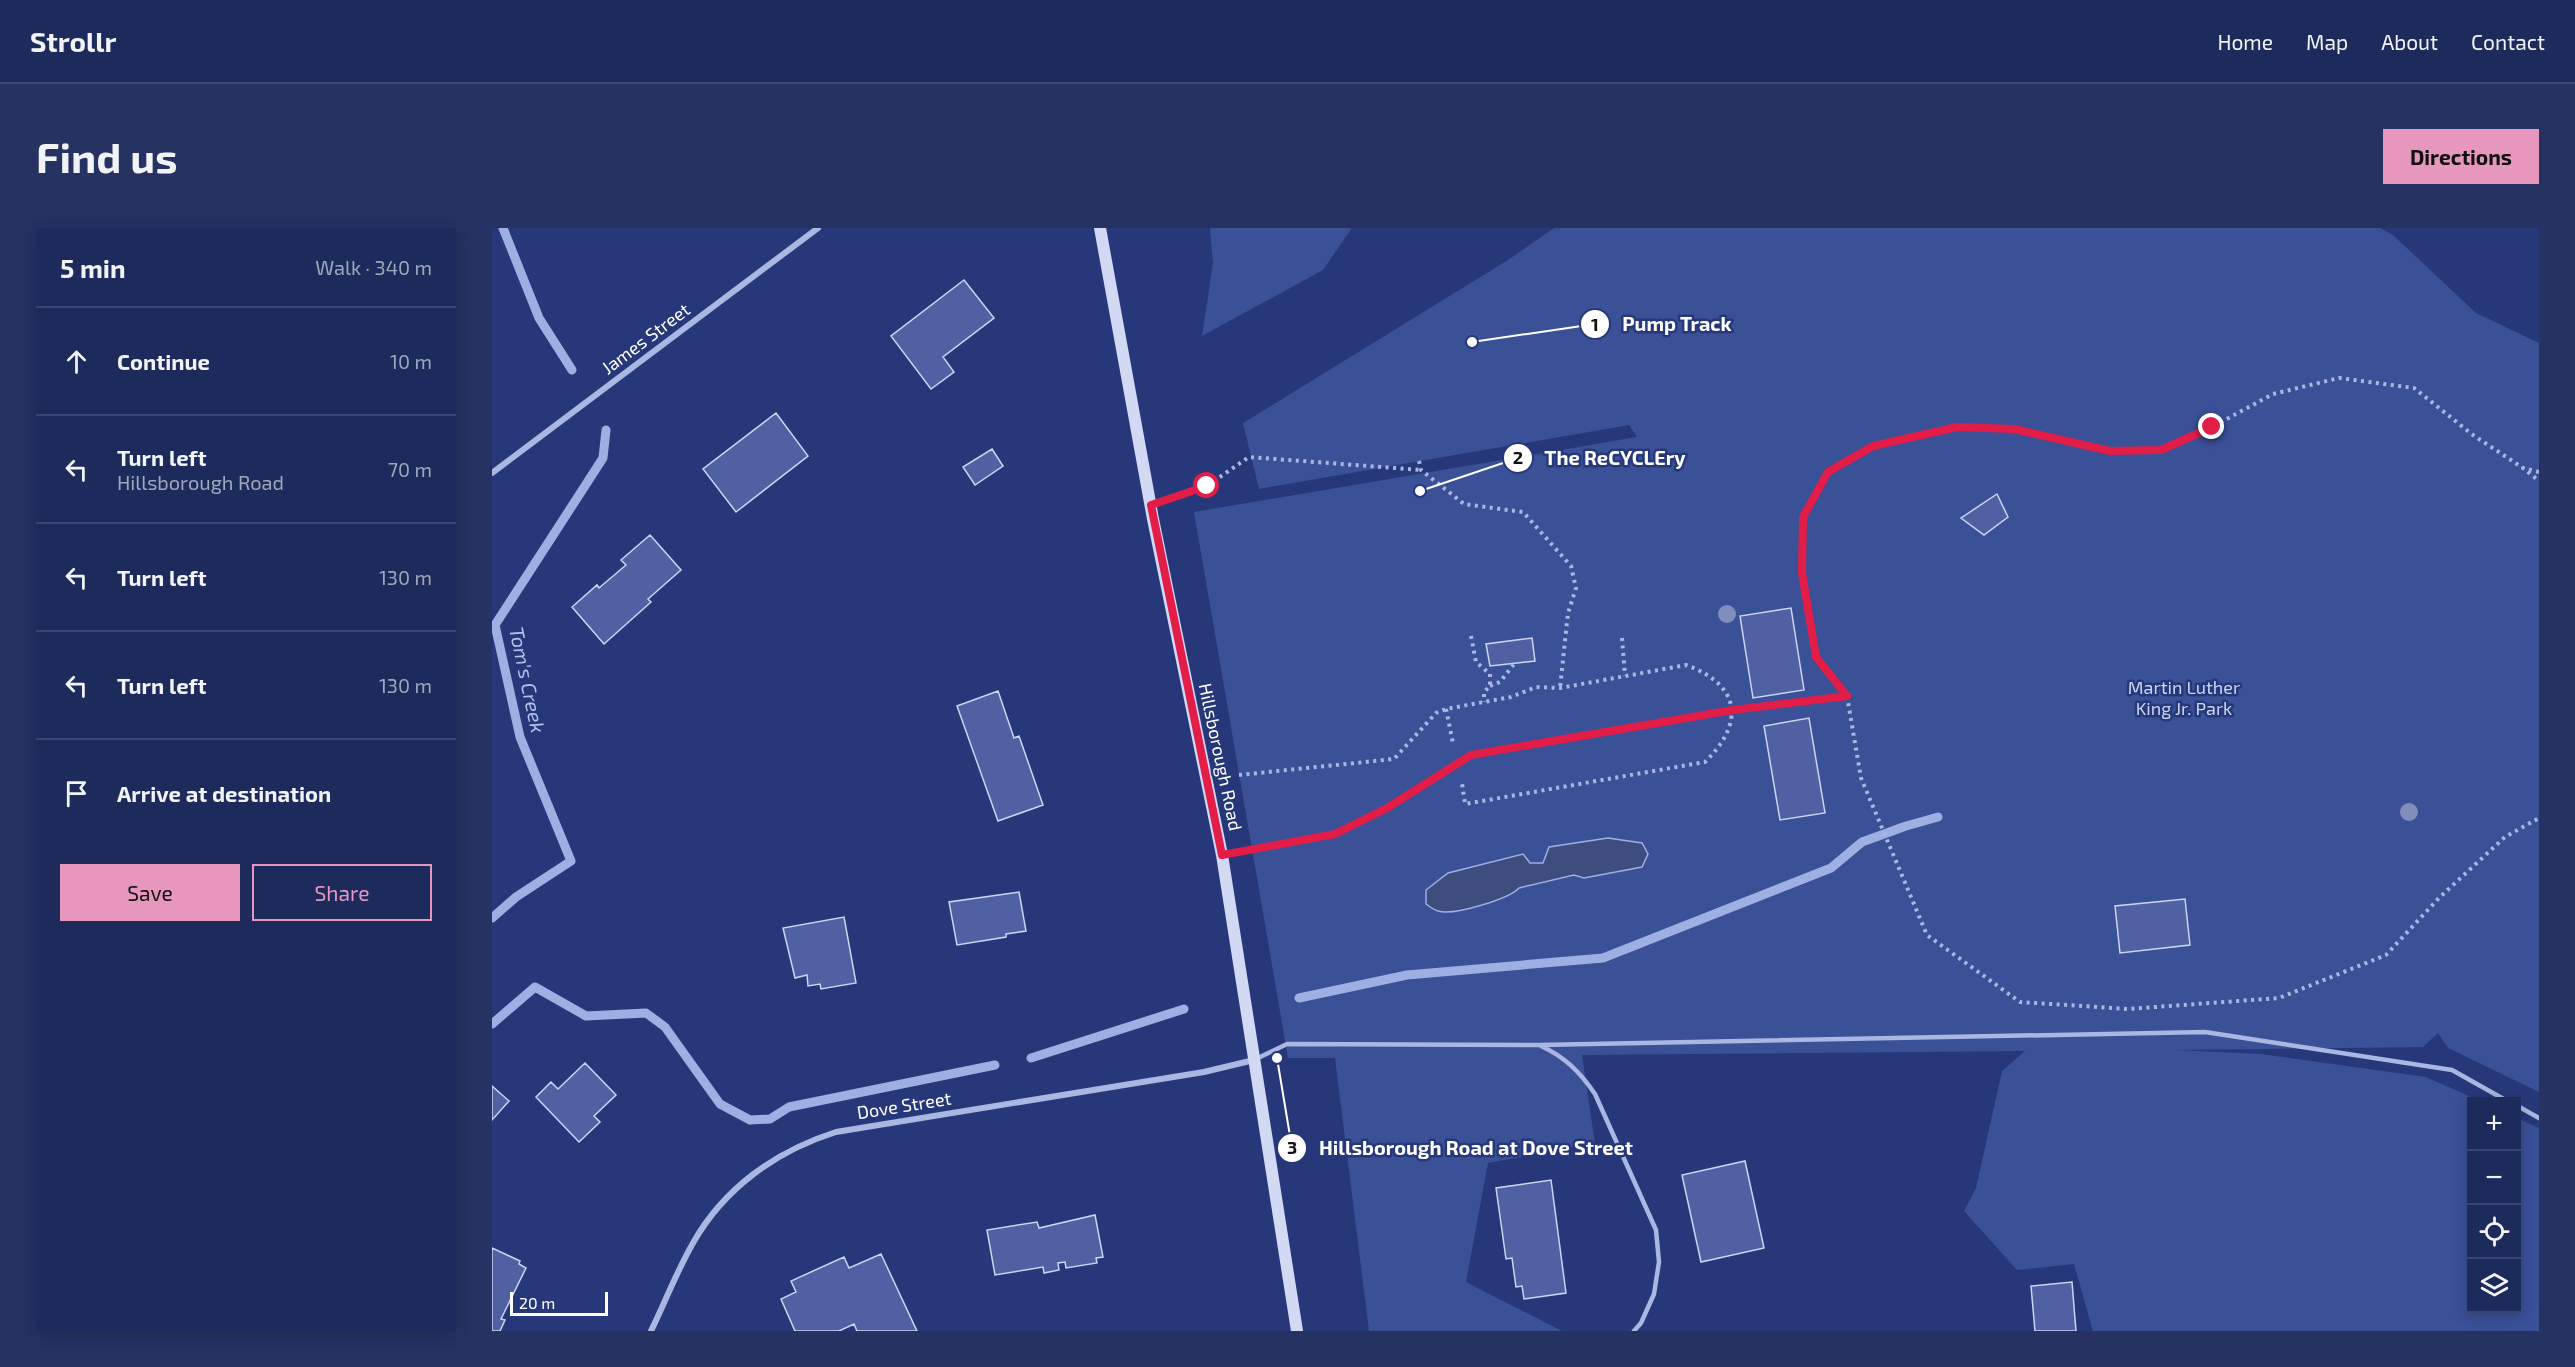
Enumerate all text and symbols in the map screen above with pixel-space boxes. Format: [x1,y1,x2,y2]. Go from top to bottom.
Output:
text: Strollr [30,24,116,58]
text: Home [2217,29,2273,54]
text: Map [2306,29,2348,54]
text: About [2381,29,2438,54]
text: Contact [2471,29,2545,54]
button: Directions [2383,129,2539,184]
text: Find us [36,131,178,181]
text: 5 min [60,252,126,283]
text: Walk · 340 m [315,255,432,279]
street label: James Street [597,298,694,378]
callout: Pump Track [1580,305,1744,343]
text: Pump Track [1622,311,1733,335]
text: 1 [1591,313,1599,335]
icon: ahead [60,345,93,378]
text: Continue [117,348,210,374]
text: 10 m [390,349,432,373]
route end [2198,413,2224,439]
callout: The ReCYCLEry [1503,439,1698,477]
text: Turn left [117,444,206,470]
text: The ReCYCLEry [1544,445,1686,470]
text: 2 [1513,446,1523,468]
icon: left [60,453,93,486]
text: 70 m [388,457,432,481]
text: Hillsborough Road [117,470,284,494]
route start [1193,472,1219,498]
icon: left [60,561,93,594]
text: Turn left [117,564,206,590]
text: 130 m [379,565,432,589]
water label: Tom's Creek [505,625,551,735]
icon: left [60,669,93,702]
text: Turn left [117,672,206,698]
text: 130 m [379,673,432,697]
park label: Martin Luther King Jr. Park [2128,676,2240,719]
street label: Hillsborough Road [1195,681,1247,833]
icon: arrive [60,777,93,810]
text: Arrive at destination [117,780,331,806]
button: Save [60,864,240,921]
button: Share [252,864,432,921]
street label: Dove Street [855,1087,953,1123]
map controls [2467,1097,2521,1313]
button: + [2467,1097,2521,1151]
callout: Hillsborough Road at Dove Street [1277,1129,1645,1167]
text: Hillsborough Road at Dove Street [1319,1135,1633,1159]
text: 3 [1287,1136,1297,1158]
button: − [2467,1151,2521,1205]
button: locate [2467,1205,2521,1259]
button: layers [2467,1259,2521,1313]
scale bar [510,1289,608,1316]
text: 20 m [519,1293,555,1312]

